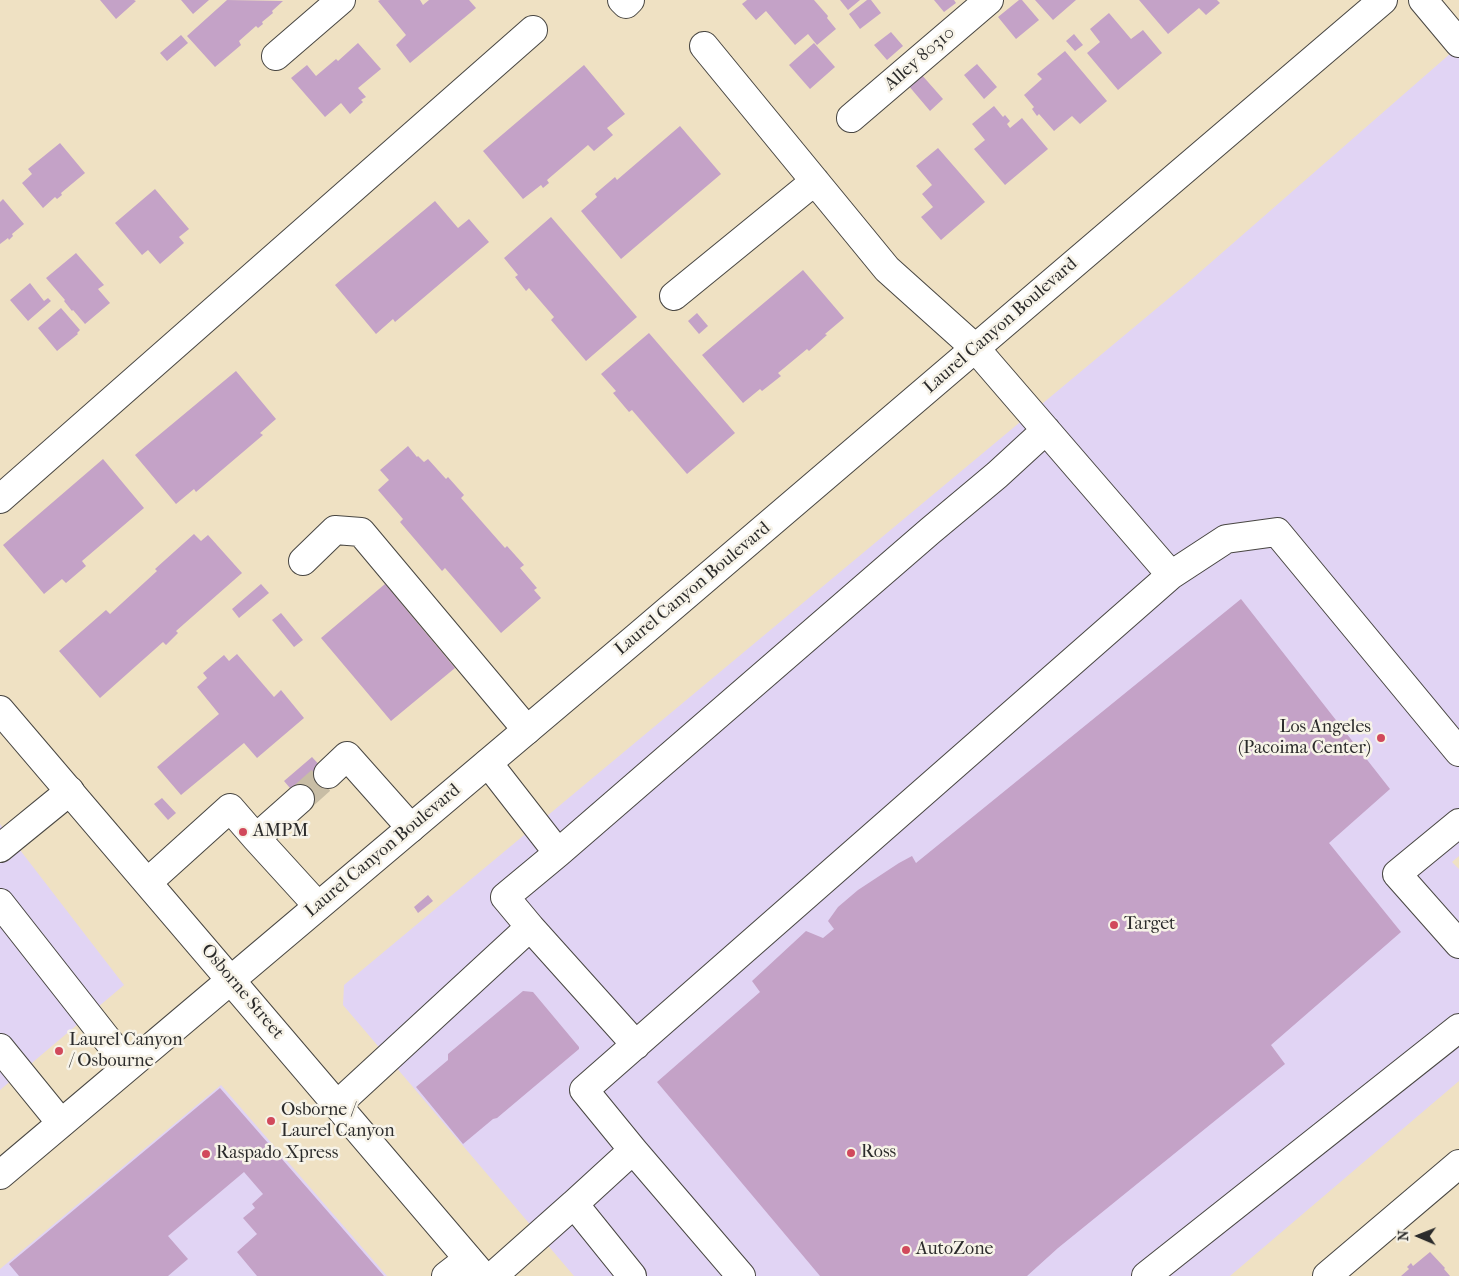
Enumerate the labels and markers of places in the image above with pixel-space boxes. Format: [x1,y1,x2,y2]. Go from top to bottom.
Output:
place label: Los Angeles (Pacoima Center) [1238,717,1371,760]
marker: Los Angeles (Pacoima Center) [1375,732,1387,744]
place label: AMPM [253,821,308,843]
marker: AMPM [237,826,249,838]
place label: Target [1124,914,1175,936]
marker: Target [1108,919,1120,931]
place label: Laurel Canyon / Osbourne [69,1030,183,1072]
marker: Laurel Canyon / Osbourne [53,1045,65,1057]
place label: Osborne / Laurel Canyon [281,1100,395,1142]
marker: Osborne / Laurel Canyon [265,1115,277,1127]
place label: Ross [861,1142,896,1164]
place label: Raspado Xpress [216,1143,338,1165]
marker: Ross [845,1147,857,1159]
marker: Raspado Xpress [200,1148,212,1160]
place label: AutoZone [916,1239,993,1261]
marker: AutoZone [900,1244,912,1256]

